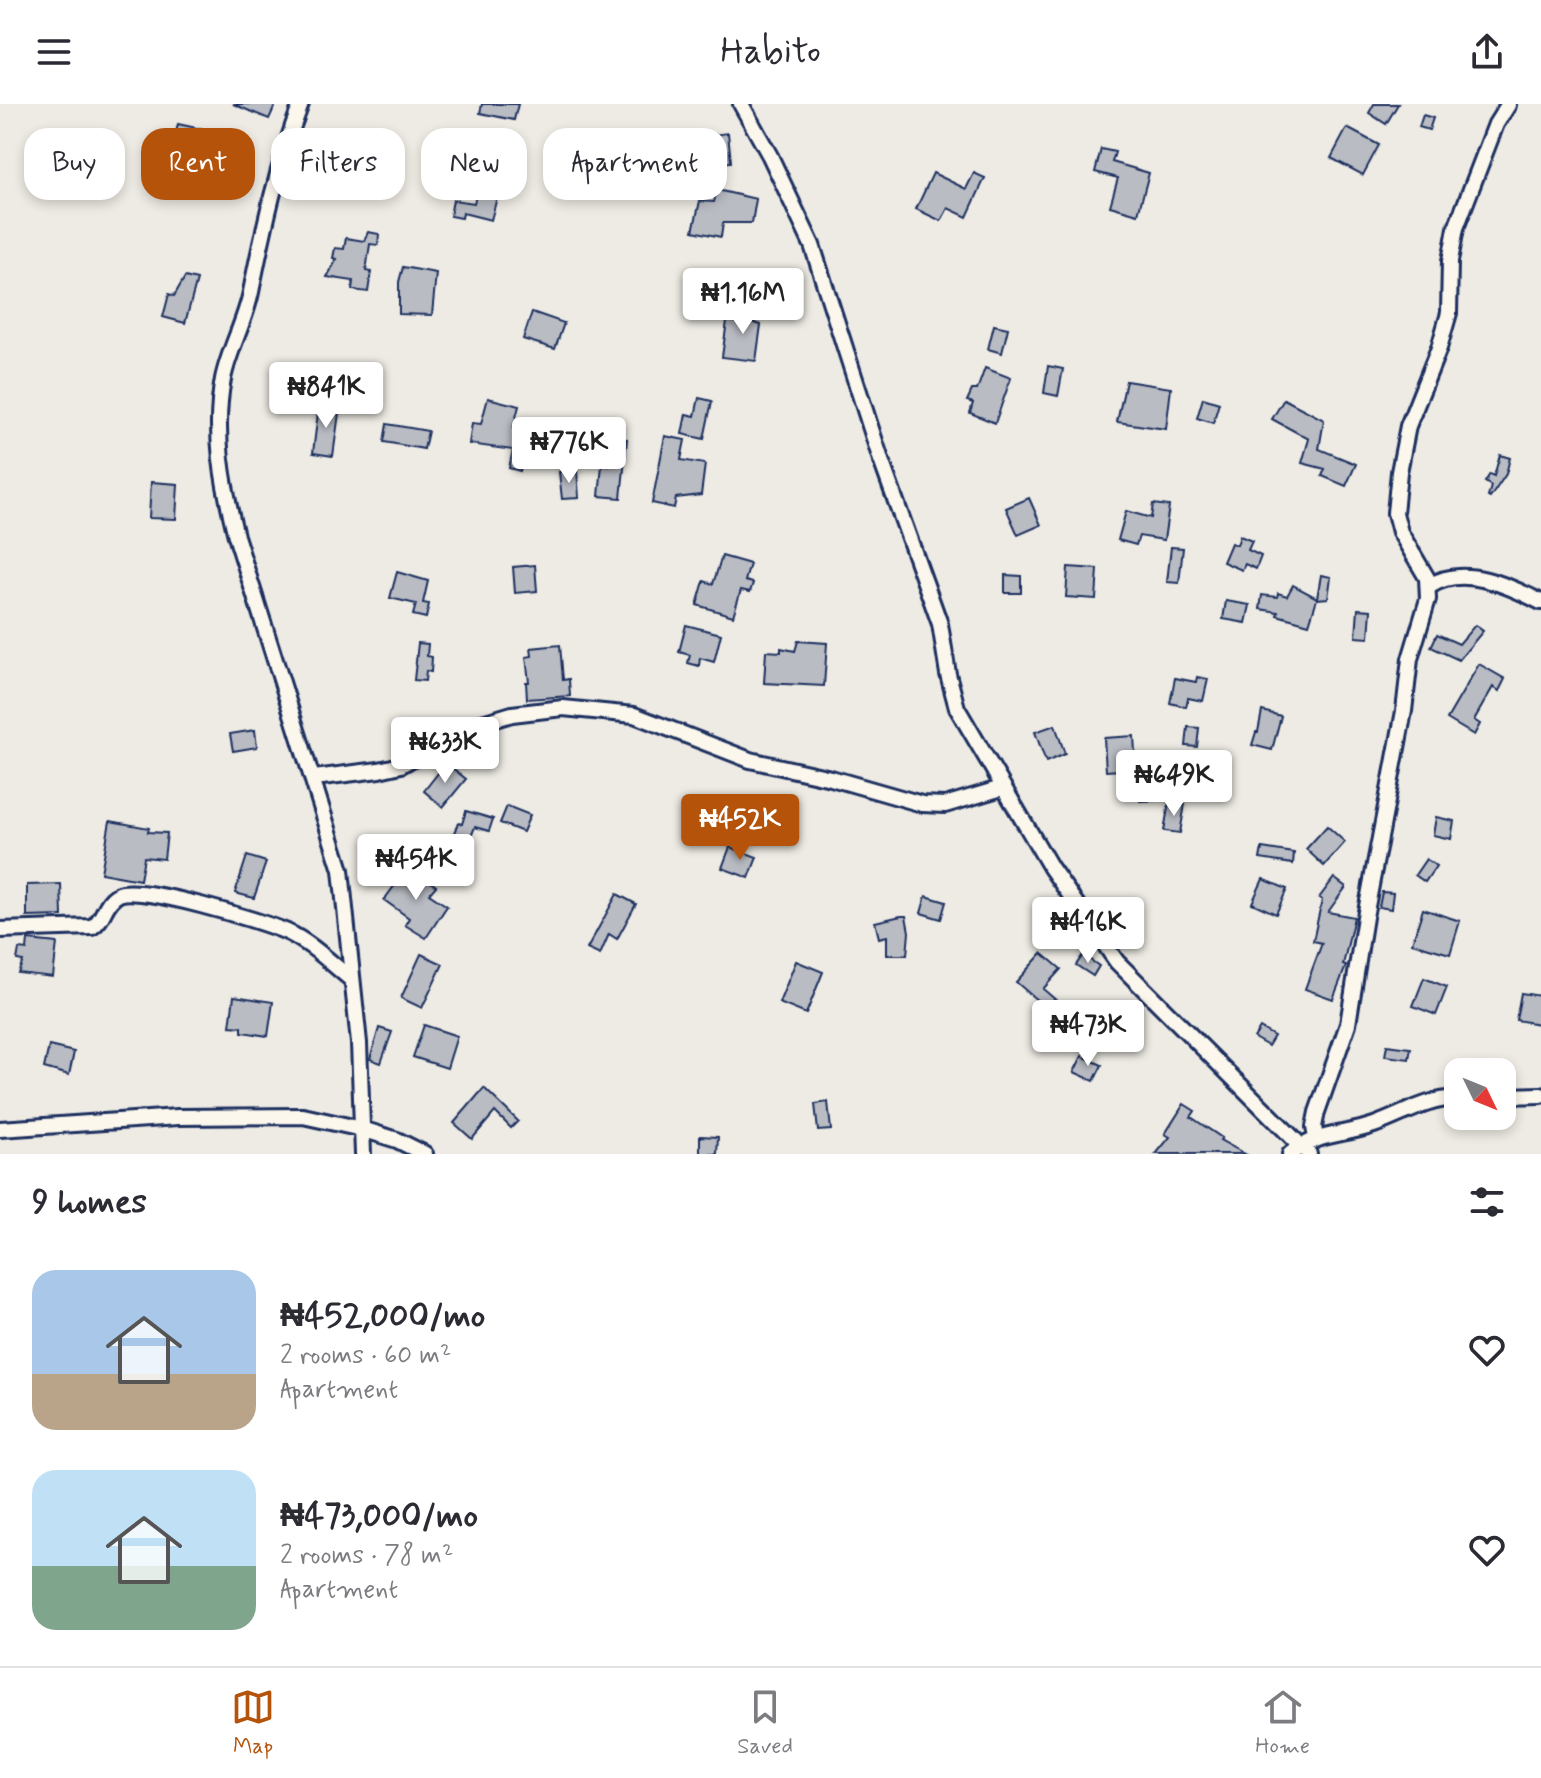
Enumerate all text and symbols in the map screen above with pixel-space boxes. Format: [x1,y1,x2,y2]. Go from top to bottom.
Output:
text: Habito [720,29,821,76]
icon: menu [32,30,76,74]
icon: share [1465,30,1509,74]
chip: Buy [24,128,125,200]
chip: Rent [141,128,255,200]
chip: Filters [271,128,405,200]
chip: New [421,128,527,200]
chip: Apartment [543,128,727,200]
pin: ₦1.16M [678,268,808,336]
text: ₦1.16M [701,277,785,311]
pin: ₦841K [270,362,382,430]
text: ₦841K [287,371,365,405]
pin: ₦776K [513,417,625,485]
text: ₦776K [530,426,608,460]
pin: ₦633K [389,717,501,785]
text: ₦633K [409,726,481,760]
pin: ₦649K [1118,750,1230,818]
text: ₦649K [1134,759,1214,793]
pin: ₦452K [684,794,796,862]
text: ₦452K [699,803,781,837]
pin: ₦454K [360,834,472,902]
text: ₦454K [375,843,457,877]
pin: ₦416K [1032,897,1144,965]
text: ₦416K [1050,906,1126,940]
pin: ₦473K [1032,1000,1144,1068]
text: ₦473K [1050,1009,1126,1043]
north arrow [1444,1058,1516,1130]
map controls [1444,1058,1516,1130]
text: 9 homes [32,1180,147,1225]
icon: filters [1465,1180,1509,1224]
text: ₦452,000/mo [280,1294,485,1339]
icon: home [96,1302,192,1398]
icon: heart [1465,1328,1509,1372]
text: 2 rooms · 60 m² [280,1339,451,1373]
text: Apartment [280,1373,398,1407]
text: ₦473,000/mo [280,1494,478,1539]
icon: home [96,1502,192,1598]
icon: heart [1465,1528,1509,1572]
text: 2 rooms · 78 m² [280,1539,453,1573]
text: Apartment [280,1573,398,1607]
tab: Map [231,1685,275,1761]
tab: Saved [737,1685,793,1761]
tab: Home [1255,1685,1310,1761]

